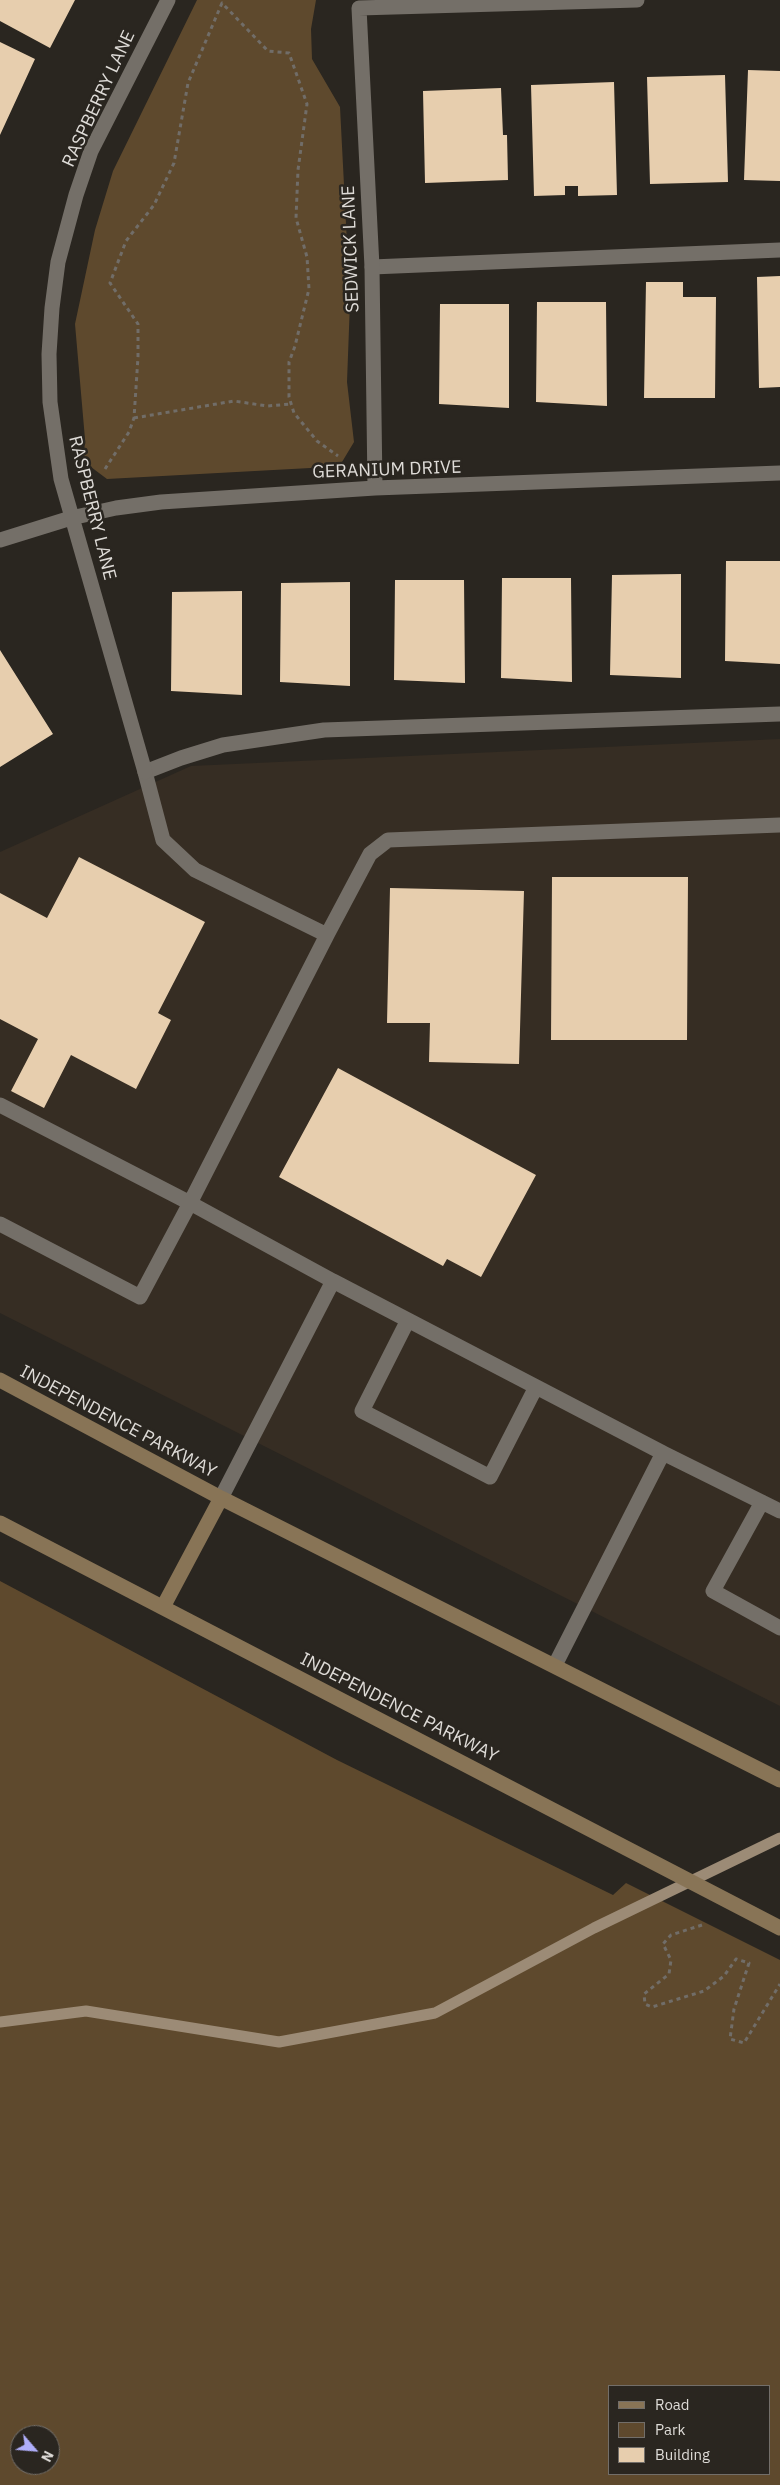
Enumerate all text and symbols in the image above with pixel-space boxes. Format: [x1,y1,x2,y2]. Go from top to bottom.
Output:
street label: RASPBERRY LANE [58,27,140,171]
street label: SEDWICK LANE [338,185,364,313]
street label: RASPBERRY LANE [64,434,120,582]
street label: GERANIUM DRIVE [312,457,462,483]
street label: INDEPENDENCE PARKWAY [16,1361,220,1483]
street label: INDEPENDENCE PARKWAY [296,1649,502,1767]
legend [608,2385,770,2475]
text: Road [655,2395,690,2414]
text: Park [655,2420,685,2439]
north arrow [10,2425,60,2475]
text: Building [655,2445,710,2464]
text: N [37,2448,58,2465]

